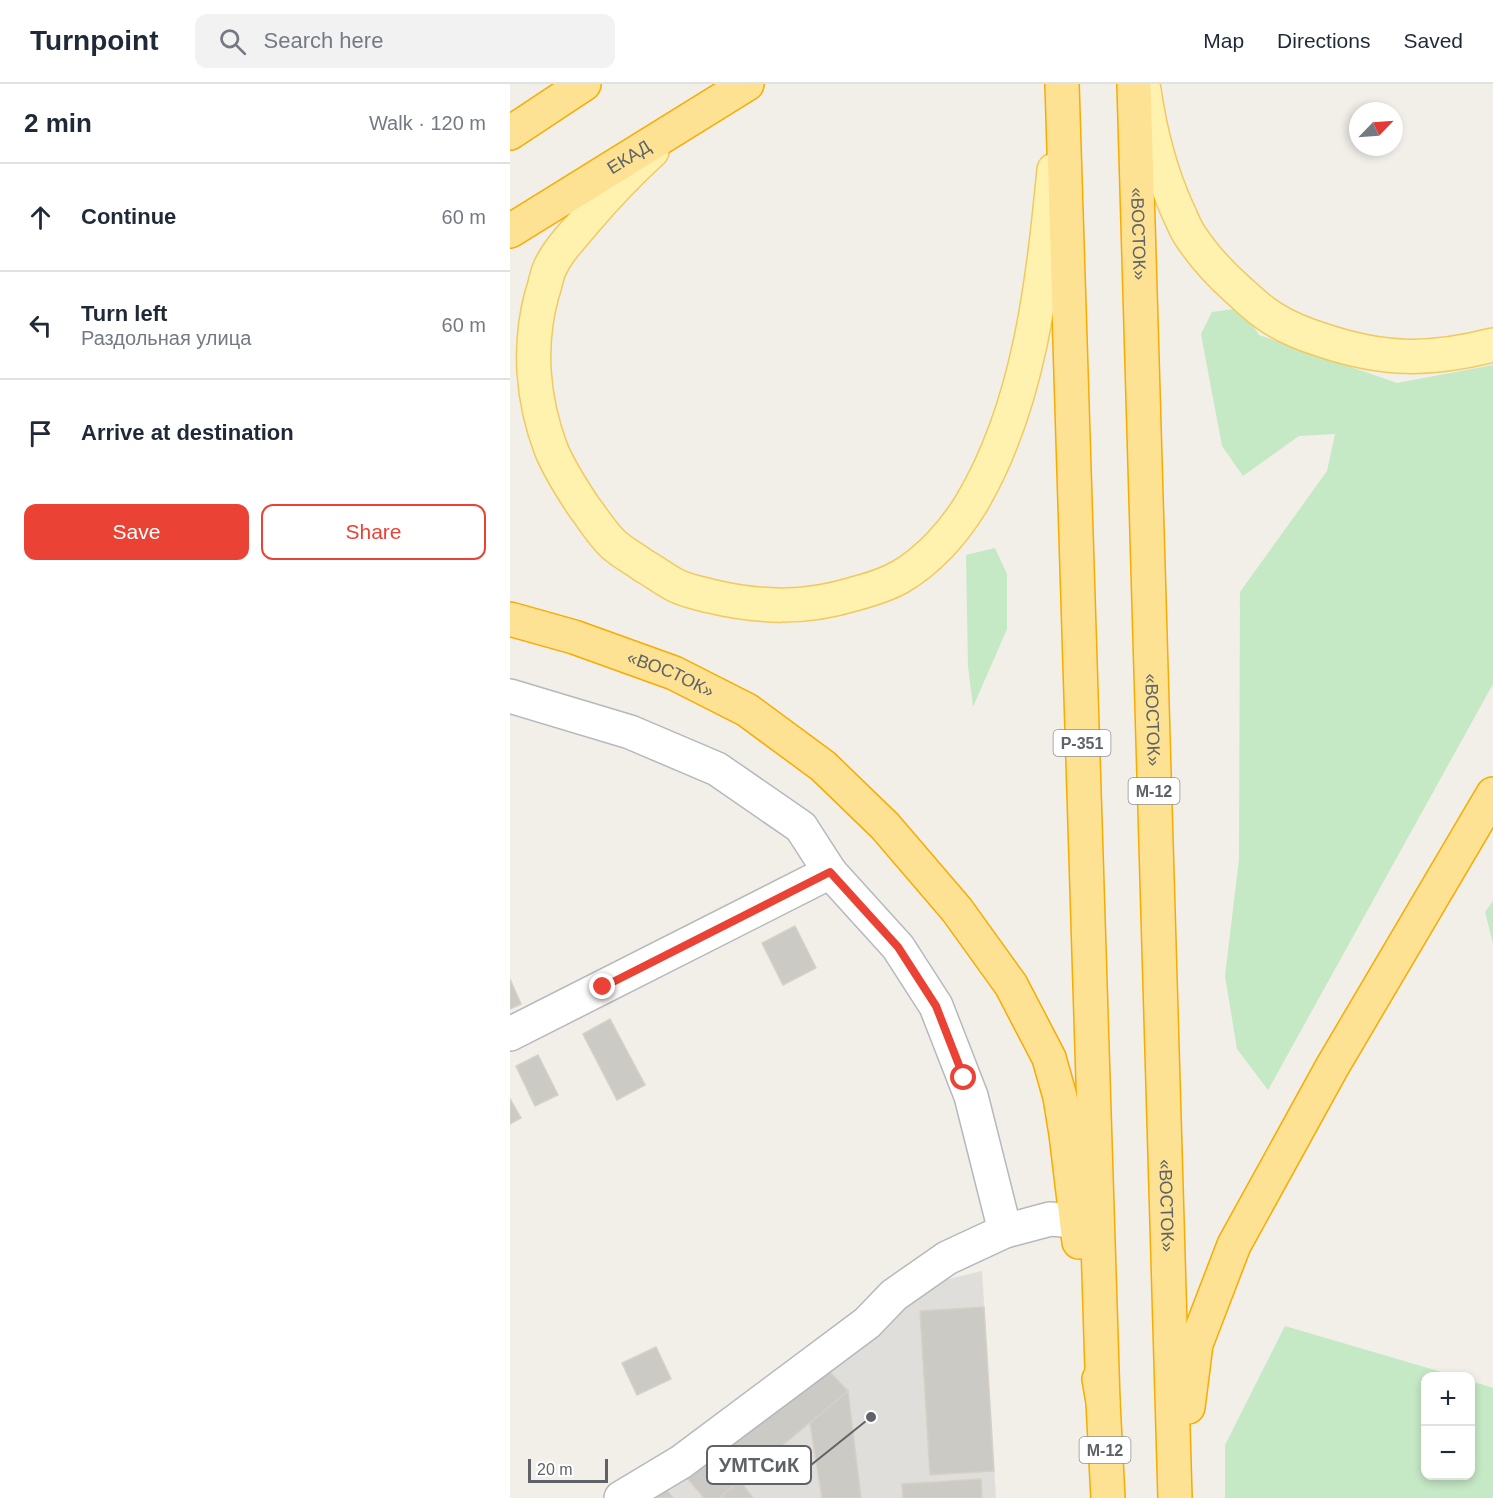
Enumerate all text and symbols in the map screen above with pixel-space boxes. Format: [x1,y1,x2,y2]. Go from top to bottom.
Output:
search box [195,14,615,68]
text: Turnpoint [30,25,159,56]
icon: search [216,25,249,58]
text: Search here [264,28,383,53]
text: Map [1203,29,1244,52]
text: Directions [1277,29,1370,52]
text: Saved [1403,29,1463,52]
north arrow [1349,102,1403,156]
text: 2 min [24,108,92,138]
text: Walk · 120 m [369,112,486,134]
street label: ЕКАД [604,136,654,178]
street label: «ВОСТОК» [1127,187,1150,280]
icon: ahead [24,201,57,234]
text: Continue [81,204,176,229]
text: 60 m [442,206,486,228]
text: Turn left [81,301,167,326]
icon: left [24,309,57,342]
text: 60 m [442,314,486,336]
text: Раздольная улица [81,327,251,349]
icon: arrive [24,417,57,450]
text: Arrive at destination [81,420,294,445]
button: Save [24,504,249,560]
button: Share [261,504,486,560]
street label: «ВОСТОК» [624,647,717,702]
street label: «ВОСТОК» [1141,673,1164,766]
road number: Р-351 [1054,730,1110,756]
road number: М-12 [1128,778,1180,804]
route end [589,973,615,999]
route start [950,1064,976,1090]
street label: «ВОСТОК» [1155,1159,1178,1252]
map controls [1421,1372,1475,1480]
button: + [1421,1372,1475,1426]
button: − [1421,1426,1475,1480]
road number: М-12 [1080,1437,1130,1463]
callout: УМТСиК [707,1446,811,1484]
text: УМТСиК [719,1454,800,1476]
scale bar [528,1456,608,1484]
text: 20 m [537,1461,573,1478]

